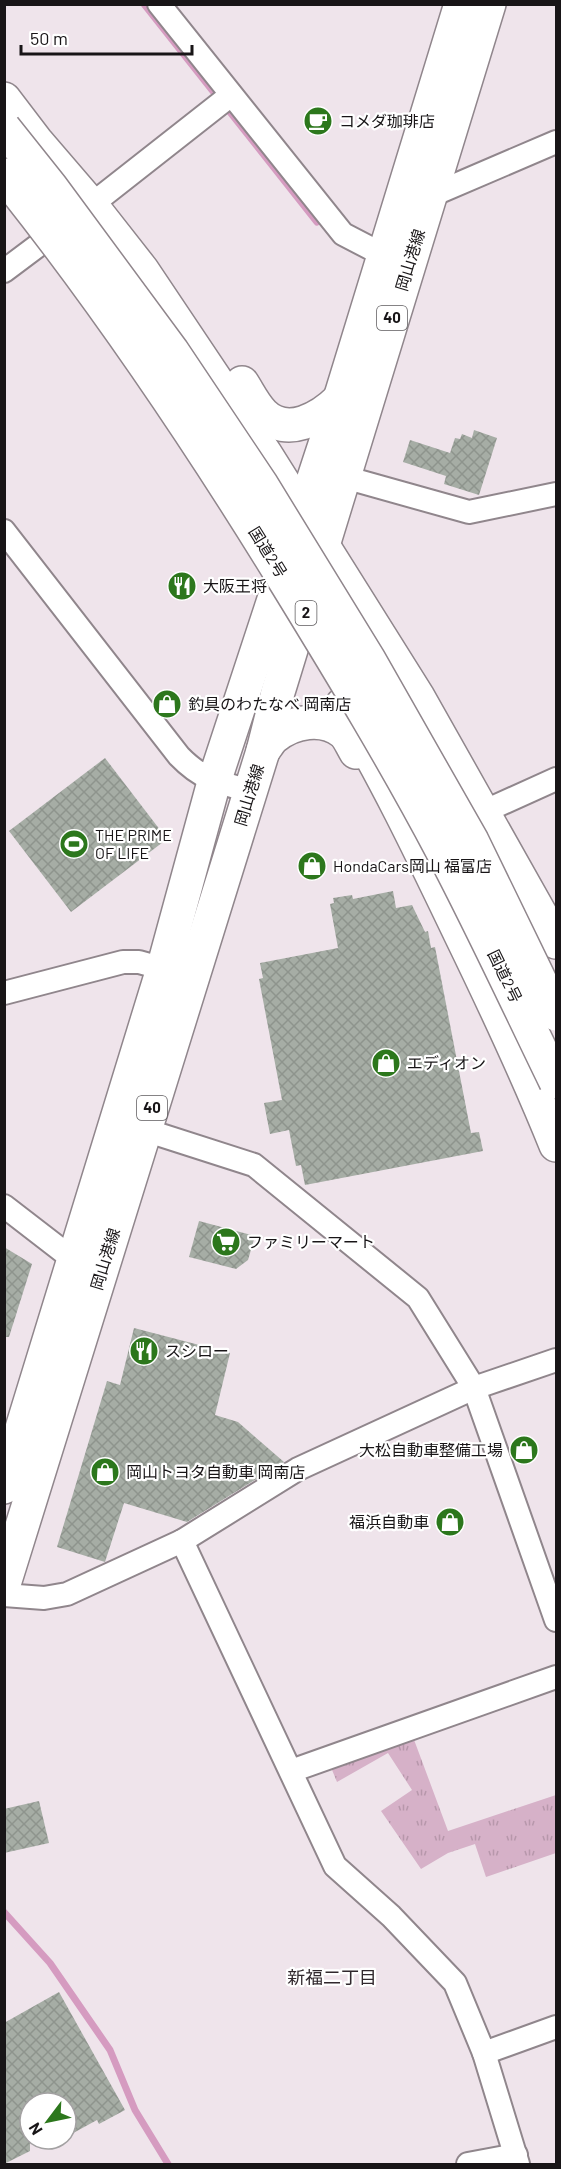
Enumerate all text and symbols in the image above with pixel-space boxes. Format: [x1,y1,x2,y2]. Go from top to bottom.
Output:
scale bar [21,18,192,56]
text: 50 m [30,27,68,49]
cafe icon: コメダ珈琲店 [302,105,334,137]
place label: コメダ珈琲店 [339,111,435,130]
street label: 岡山港線 [391,226,428,293]
road number: 40 [377,306,407,330]
street label: 国道2号 [245,523,291,581]
restaurant icon: 大阪王将 [166,570,198,602]
place label: 大阪王将 [203,576,267,595]
road number: 2 [296,601,316,625]
shop icon: 釣具のわたなべ 岡南店 [151,688,183,720]
place label: 釣具のわたなべ 岡南店 [188,694,351,713]
street label: 岡山港線 [230,761,267,828]
place label: THE PRIME OF LIFE [95,825,172,862]
sports icon: THE PRIME OF LIFE [58,828,90,860]
shop icon: HondaCars岡山 福富店 [296,850,328,882]
place label: HondaCars岡山 福富店 [333,856,492,875]
street label: 国道2号 [485,946,526,1005]
shop icon: エディオン [370,1047,402,1079]
place label: エディオン [407,1053,486,1072]
road number: 40 [137,1096,167,1120]
street label: 岡山港線 [86,1225,123,1292]
supermarket icon: ファミリーマート [210,1226,242,1258]
place label: ファミリーマート [247,1232,375,1251]
restaurant icon: スシロー [128,1335,160,1367]
place label: スシロー [165,1341,229,1360]
shop icon: 大松自動車整備工場 [508,1434,540,1466]
place label: 大松自動車整備工場 [359,1440,503,1459]
shop icon: 岡山トヨタ自動車 岡南店 [89,1456,121,1488]
place label: 岡山トヨタ自動車 岡南店 [126,1462,305,1481]
shop icon: 福浜自動車 [434,1506,466,1538]
place label: 福浜自動車 [349,1512,429,1531]
district label: 新福二丁目 [287,1966,377,1988]
north arrow [18,2091,78,2151]
text: N [24,2120,46,2139]

